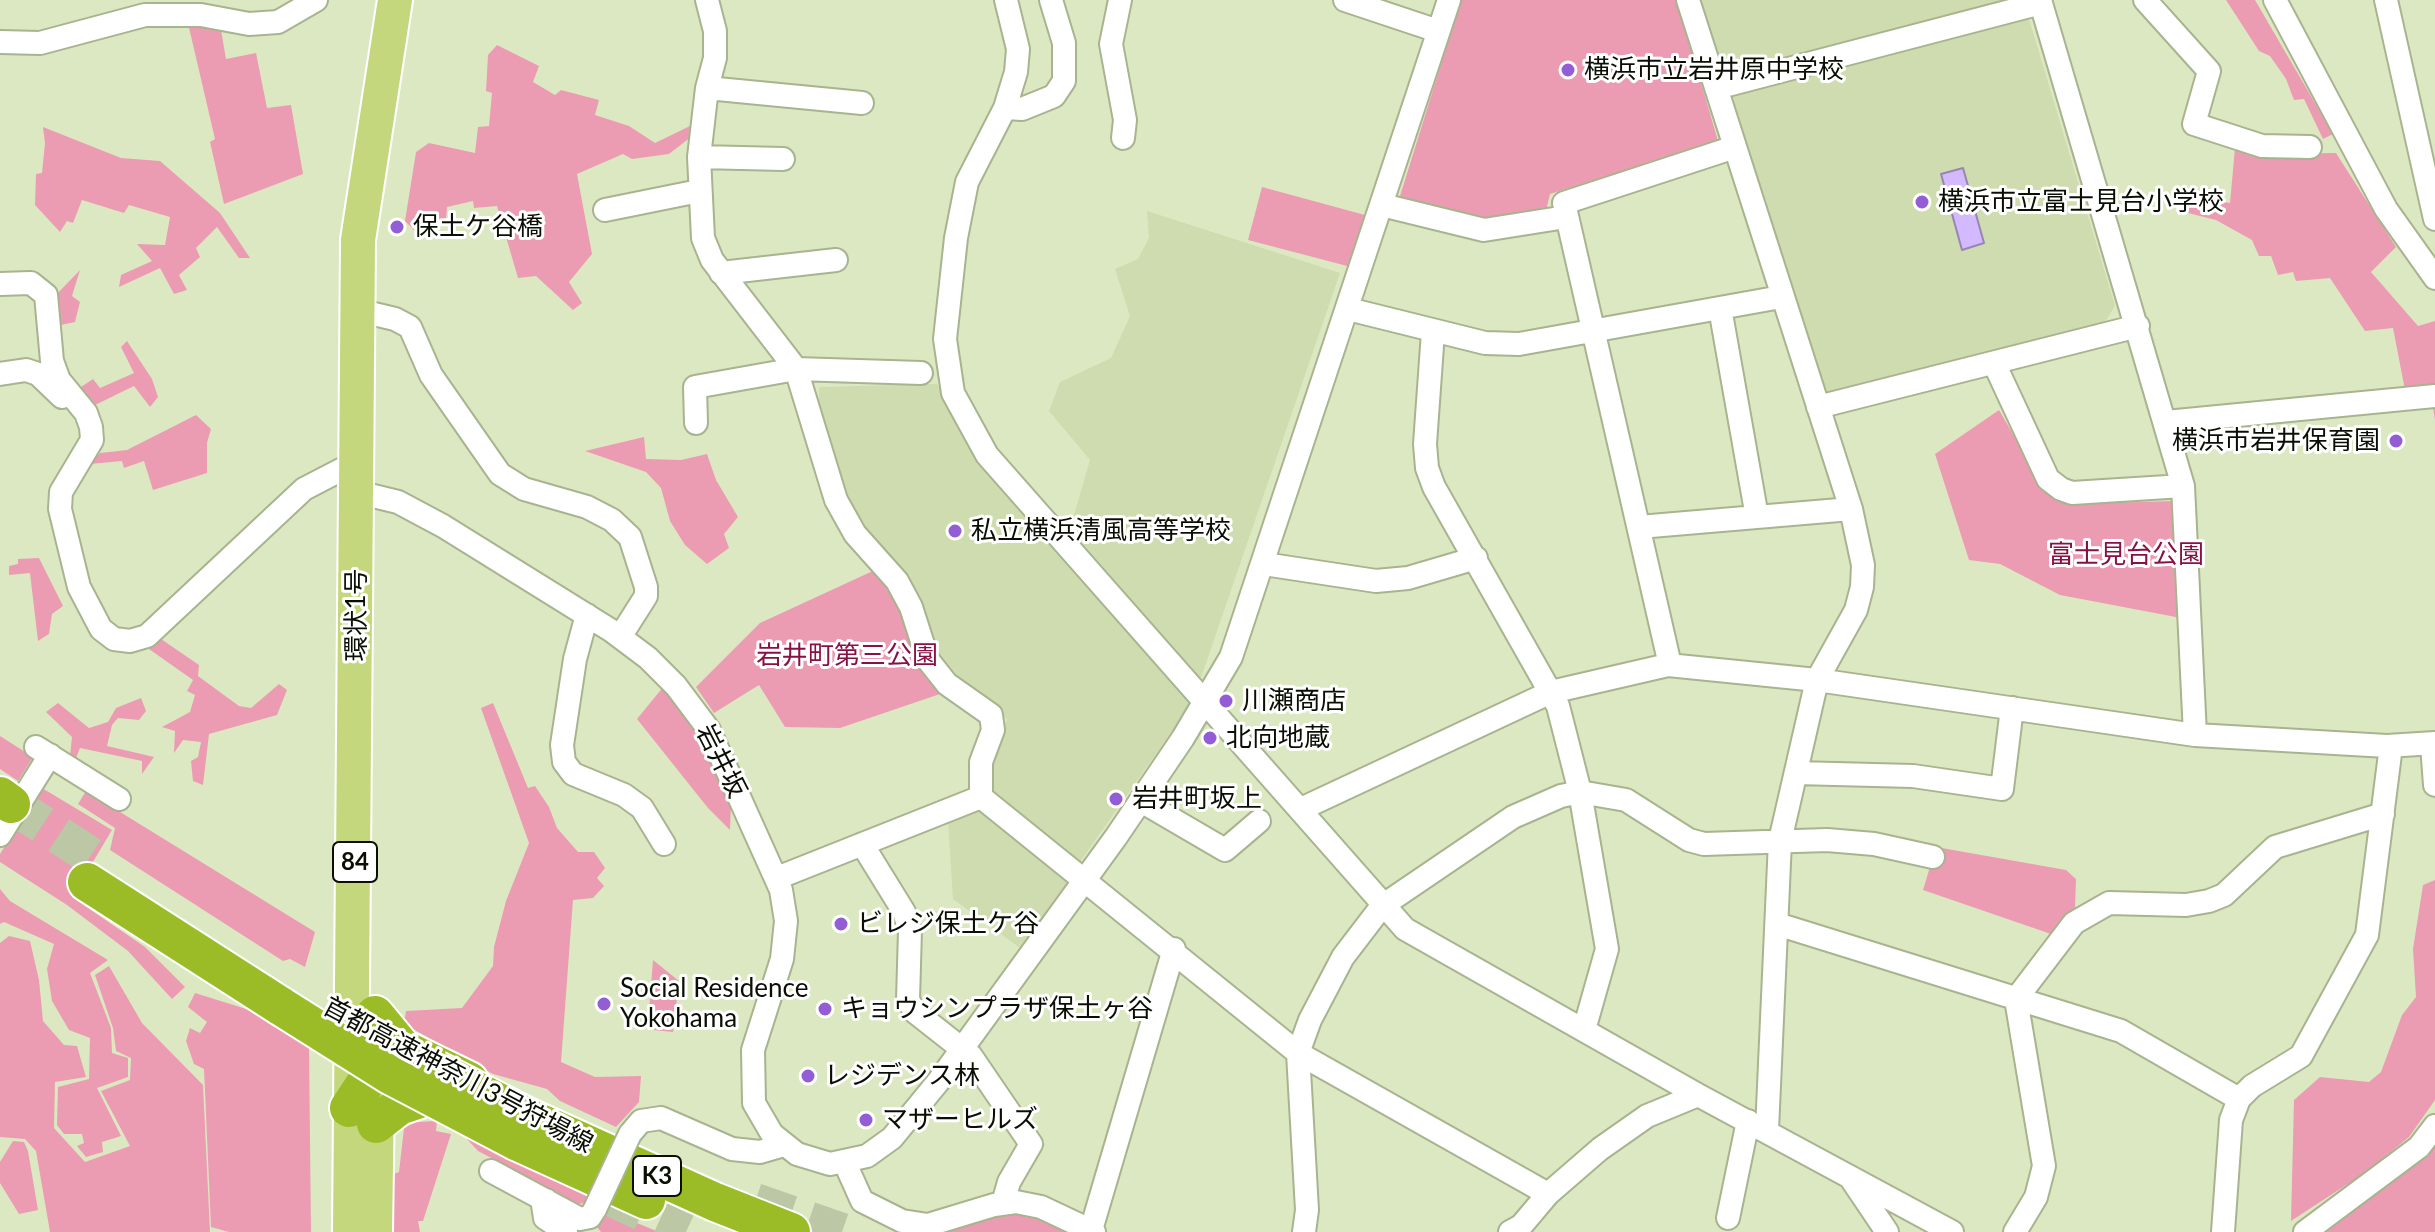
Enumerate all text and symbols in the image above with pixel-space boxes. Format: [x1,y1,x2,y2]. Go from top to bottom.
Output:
place label: 横浜市立岩井原中学校 [1584,54,1844,86]
marker: 横浜市立岩井原中学校 [1559,61,1577,79]
place label: 横浜市立富士見台小学校 [1938,186,2224,218]
marker: 横浜市立富士見台小学校 [1913,193,1931,211]
place label: 保土ケ谷橋 [413,211,543,243]
marker: 保土ケ谷橋 [388,218,406,236]
place label: 横浜市岩井保育園 [2172,425,2380,457]
marker: 横浜市岩井保育園 [2387,432,2405,450]
place label: 私立横浜清風高等学校 [971,515,1231,547]
marker: 私立横浜清風高等学校 [946,522,964,540]
park label: 富士見台公園 [2048,539,2204,571]
street label: 環状1号 [341,568,373,662]
park label: 岩井町第三公園 [756,640,938,672]
place label: 川瀬商店 [1242,685,1346,717]
marker: 川瀬商店 [1217,692,1235,710]
street label: 岩井坂 [689,719,753,803]
place label: 北向地蔵 [1226,722,1330,754]
marker: 北向地蔵 [1201,729,1219,747]
place label: 岩井町坂上 [1132,783,1262,815]
marker: 岩井町坂上 [1107,790,1125,808]
road number: 84 [333,842,377,882]
place label: ビレジ保土ケ谷 [857,908,1039,940]
marker: ビレジ保土ケ谷 [832,915,850,933]
place label: Social Residence Yokohama [620,973,809,1034]
street label: 首都高速神奈川3号狩場線 [318,991,598,1159]
place label: キョウシンプラザ保土ヶ谷 [841,993,1153,1025]
marker: Social Residence Yokohama [595,995,613,1013]
marker: キョウシンプラザ保土ヶ谷 [816,1000,834,1018]
place label: レジデンス林 [824,1060,980,1092]
marker: レジデンス林 [799,1067,817,1085]
place label: マザーヒルズ [882,1104,1038,1136]
marker: マザーヒルズ [857,1111,875,1129]
road number: K3 [633,1156,681,1196]

